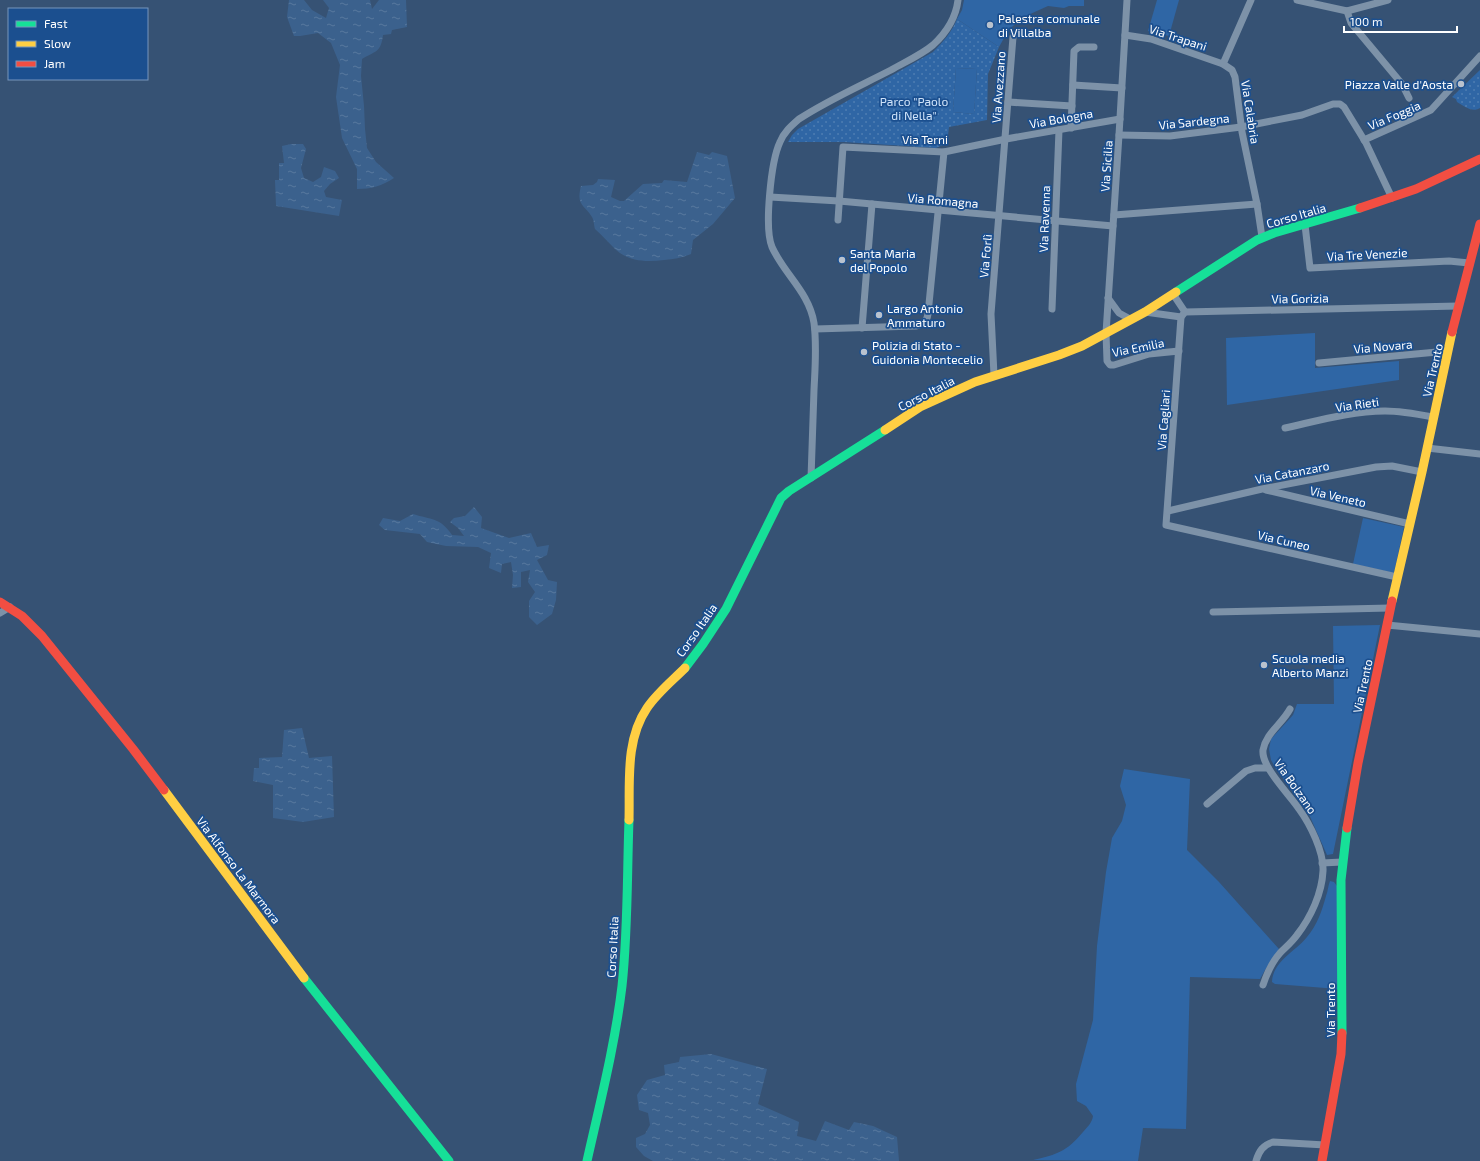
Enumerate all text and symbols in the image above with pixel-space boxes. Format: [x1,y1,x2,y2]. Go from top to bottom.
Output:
legend [8,8,148,80]
scale bar [1344,8,1457,34]
place label: Palestra comunale di Villalba [998,11,1100,39]
text: 100 m [1350,14,1382,28]
text: Fast [44,16,68,30]
marker: Palestra comunale di Villalba [985,20,995,30]
street label: Via Trapani [1147,21,1209,53]
text: Slow [44,36,71,50]
street label: Via Avezzano [989,51,1008,123]
text: Jam [44,56,65,70]
place label: Piazza Valle d'Aosta [1345,77,1453,91]
street label: Via Calabria [1239,79,1263,145]
marker: Piazza Valle d'Aosta [1456,79,1466,89]
park label: Parco "Paolo di Nella" [880,94,948,122]
street label: Via Foggia [1366,98,1422,132]
street label: Via Bologna [1028,106,1094,130]
street label: Via Sardegna [1158,110,1230,132]
street label: Via Terni [902,132,948,146]
street label: Via Sicilia [1097,140,1115,192]
street label: Via Ravenna [1036,185,1052,253]
street label: Via Romagna [907,190,979,210]
street label: Corso Italia [1265,200,1327,230]
street label: Via Forlì [976,233,994,279]
street label: Via Tre Venezie [1326,245,1408,263]
place label: Santa Maria del Popolo [850,246,916,274]
marker: Santa Maria del Popolo [837,255,847,265]
street label: Via Gorizia [1271,291,1329,305]
place label: Largo Antonio Ammaturo [887,301,963,329]
marker: Largo Antonio Ammaturo [874,310,884,320]
street label: Via Emilia [1111,335,1165,359]
street label: Via Novara [1353,336,1413,356]
place label: Polizia di Stato - Guidonia Montecelio [872,338,983,366]
street label: Via Trento [1419,342,1445,398]
marker: Polizia di Stato - Guidonia Montecelio [859,347,869,357]
street label: Corso Italia [895,373,957,413]
street label: Via Cagliari [1154,389,1172,451]
street label: Via Rieti [1334,394,1380,414]
street label: Via Catanzaro [1254,458,1330,486]
street label: Via Veneto [1308,483,1368,509]
street label: Via Cuneo [1256,527,1312,553]
street label: Corso Italia [673,601,719,659]
place label: Scuola media Alberto Manzi [1272,651,1348,679]
street label: Via Trento [1349,658,1375,714]
marker: Scuola media Alberto Manzi [1259,660,1269,670]
street label: Via Bolzano [1272,756,1320,816]
street label: Via Alfonso La Marmora [194,814,284,926]
street label: Corso Italia [603,916,621,978]
street label: Via Trento [1323,983,1337,1037]

